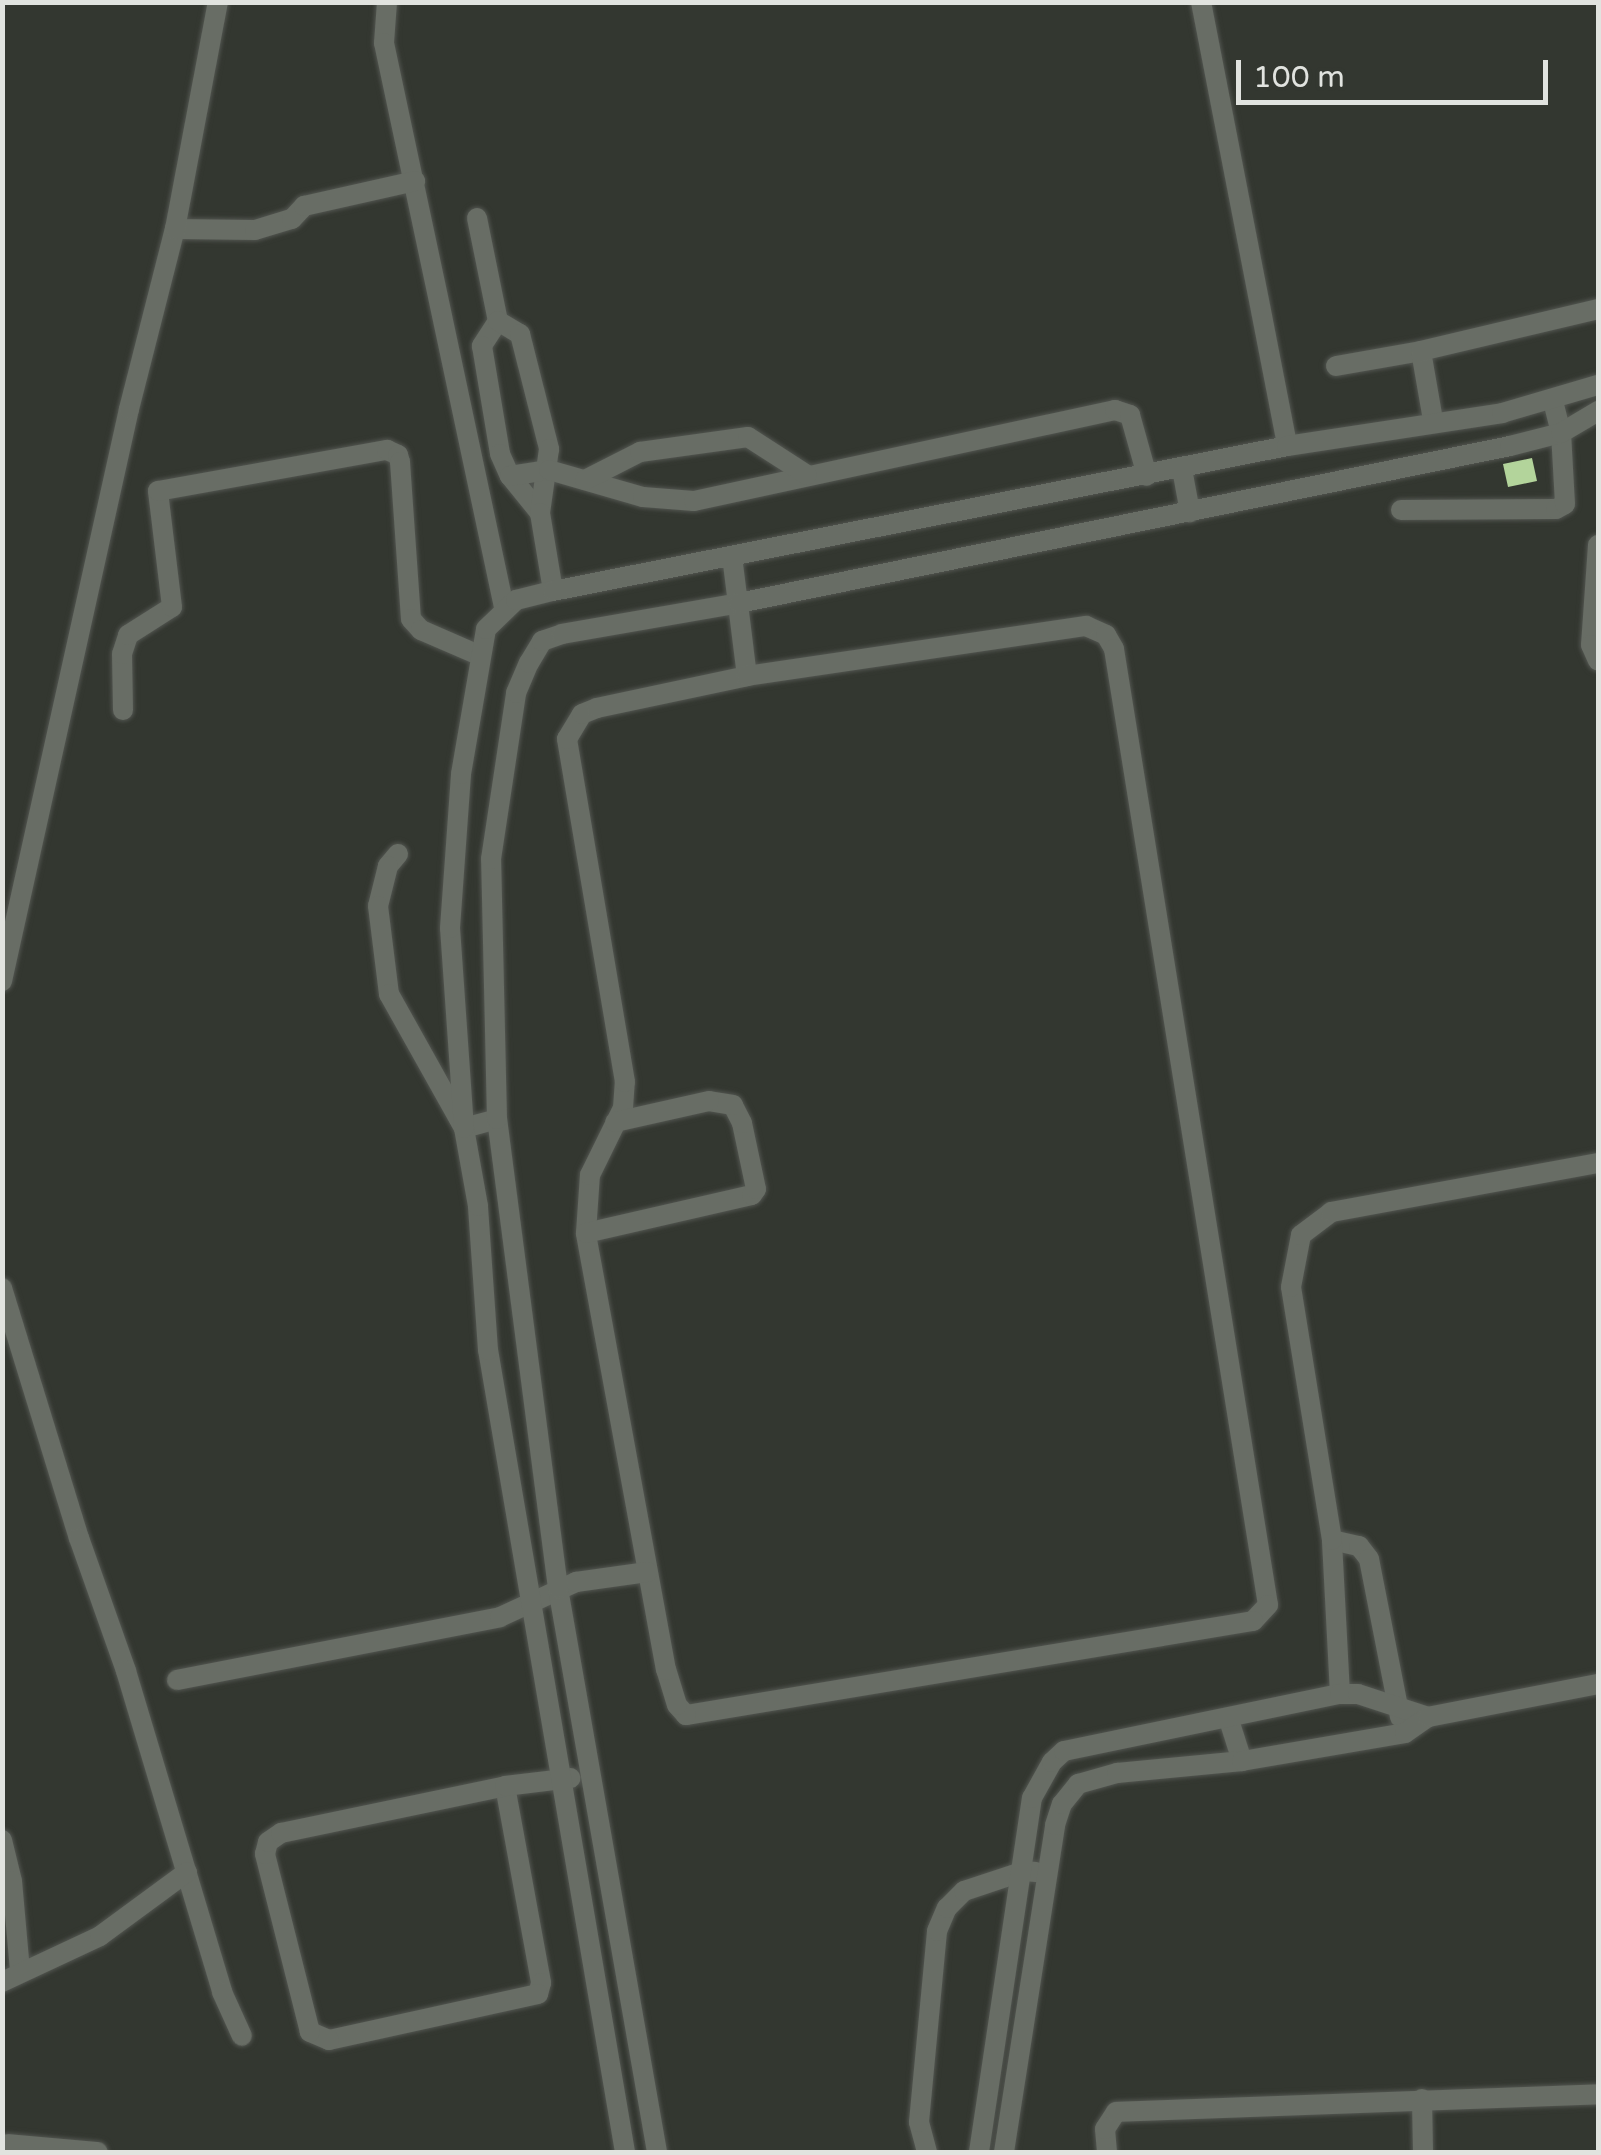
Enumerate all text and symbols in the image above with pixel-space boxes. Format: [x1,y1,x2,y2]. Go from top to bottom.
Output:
scale bar [1241,40,1554,102]
text: 100 m [1253,59,1345,96]

